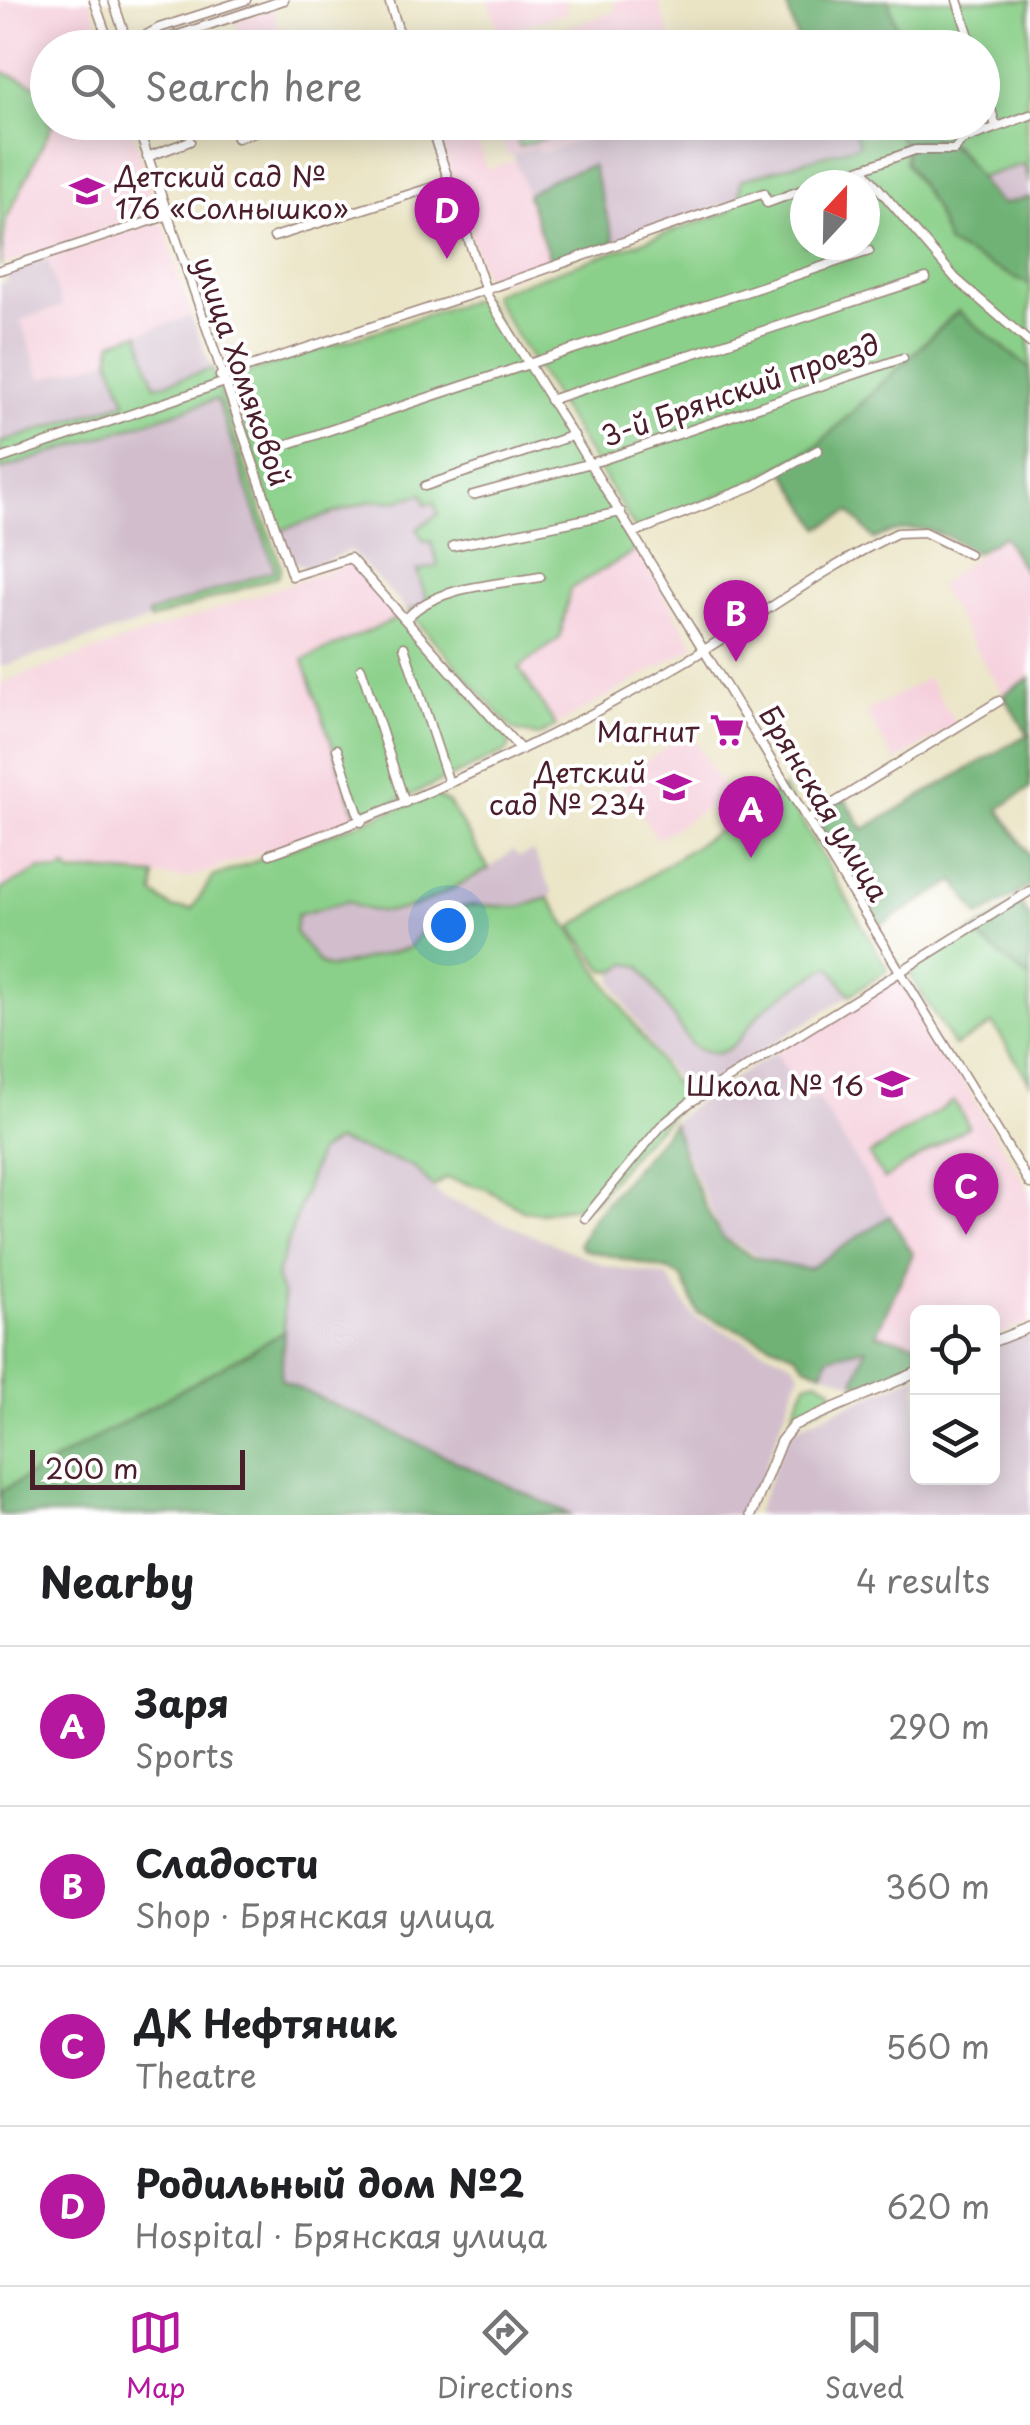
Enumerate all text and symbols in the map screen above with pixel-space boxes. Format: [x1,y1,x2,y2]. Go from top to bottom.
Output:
search box [30,30,1000,140]
text: Search here [145,57,362,114]
icon: search [65,58,120,113]
place label: Детский сад № 176 «Солнышко» [114,154,349,229]
north arrow [790,170,880,260]
school or university icon: Детский сад № 176 «Солнышко» [68,172,106,210]
pin: D [414,176,480,259]
street label: улица Хомяковой [184,250,302,492]
street label: 3-й Брянский проезд [595,321,885,457]
pin: B [704,580,768,662]
street label: Брянская улица [749,697,901,910]
place label: Магнит [597,709,700,752]
supermarket icon: Магнит [708,711,746,749]
place label: Детский сад № 234 [489,750,646,825]
school or university icon: Детский сад № 234 [655,768,693,806]
pin: A [718,776,784,858]
your location [423,900,474,951]
place label: Школа № 16 [686,1063,864,1106]
school or university icon: Школа № 16 [873,1065,911,1103]
pin: C [934,1152,998,1235]
map controls [910,1305,1000,1485]
button: locate [910,1305,1000,1395]
button: layers [910,1395,1000,1485]
scale bar [30,1445,245,1490]
text: 200 m [45,1446,138,1489]
text: Nearby [40,1549,194,1612]
text: 4 results [856,1556,990,1604]
text: Заря [135,1674,229,1731]
text: A [60,1702,85,1750]
text: 290 m [888,1702,990,1750]
text: Sports [135,1731,234,1779]
text: Сладости [135,1834,319,1891]
text: B [62,1862,83,1910]
text: 360 m [885,1862,990,1910]
text: Shop · Брянская улица [135,1891,494,1939]
text: ДК Нефтяник [135,1994,397,2051]
text: C [60,2022,85,2070]
text: 560 m [886,2022,990,2070]
text: Theatre [135,2051,257,2099]
text: Родильный дом №2 [135,2154,525,2211]
text: D [60,2182,85,2230]
text: 620 m [887,2182,990,2230]
text: Hospital · Брянская улица [135,2211,547,2259]
tab: Map [126,2305,186,2408]
tab: Directions [437,2305,573,2408]
tab: Saved [825,2305,904,2408]

